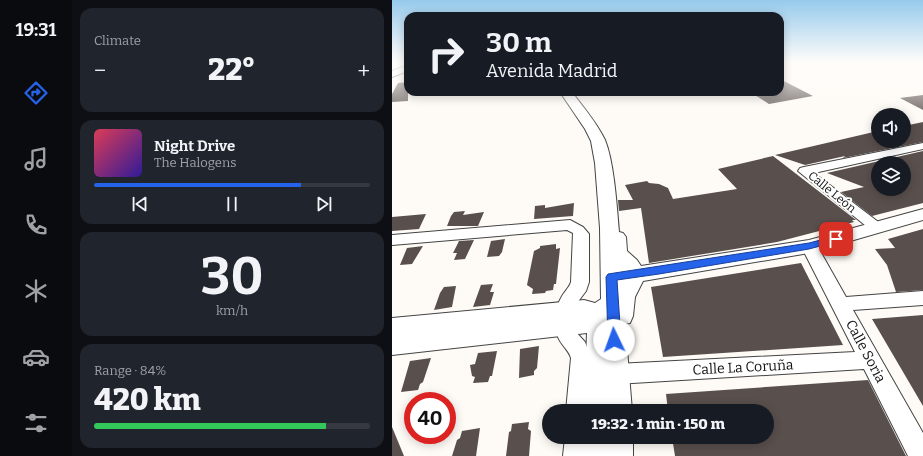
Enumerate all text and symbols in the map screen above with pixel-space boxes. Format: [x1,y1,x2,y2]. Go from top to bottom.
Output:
text: 19:31 [16,19,56,41]
text: 30 m [486,26,552,59]
icon: right [420,28,472,80]
text: Climate [94,33,141,48]
text: 22° [208,52,256,88]
text: − [94,57,106,84]
text: + [357,57,370,84]
text: Avenida Madrid [486,60,618,82]
icon: directions [22,79,50,107]
map controls [871,108,911,196]
button: sound [871,108,911,148]
text: Night Drive [154,137,235,155]
icon: music [22,145,50,173]
text: The Halogens [154,155,236,170]
button: layers [871,156,911,196]
street label: Calle León [805,168,859,216]
icon: previous [129,193,151,215]
icon: pause [221,193,243,215]
icon: next [313,193,335,215]
icon: phone [22,211,50,239]
pin [819,222,853,256]
icon: arrive [825,228,847,250]
text: 30 [201,245,263,308]
icon: climate [22,277,50,305]
text: km/h [216,303,248,318]
street label: Calle Soria [842,317,889,386]
position arrow [593,319,635,361]
icon: car [22,343,50,371]
street label: Calle La Coruña [692,356,794,379]
text: Range · 84% [94,363,166,378]
text: 420 km [94,382,200,418]
speed limit sign: 40 [404,392,456,444]
icon: filters [22,409,50,437]
text: 19:32 · 1 min · 150 m [591,415,725,433]

